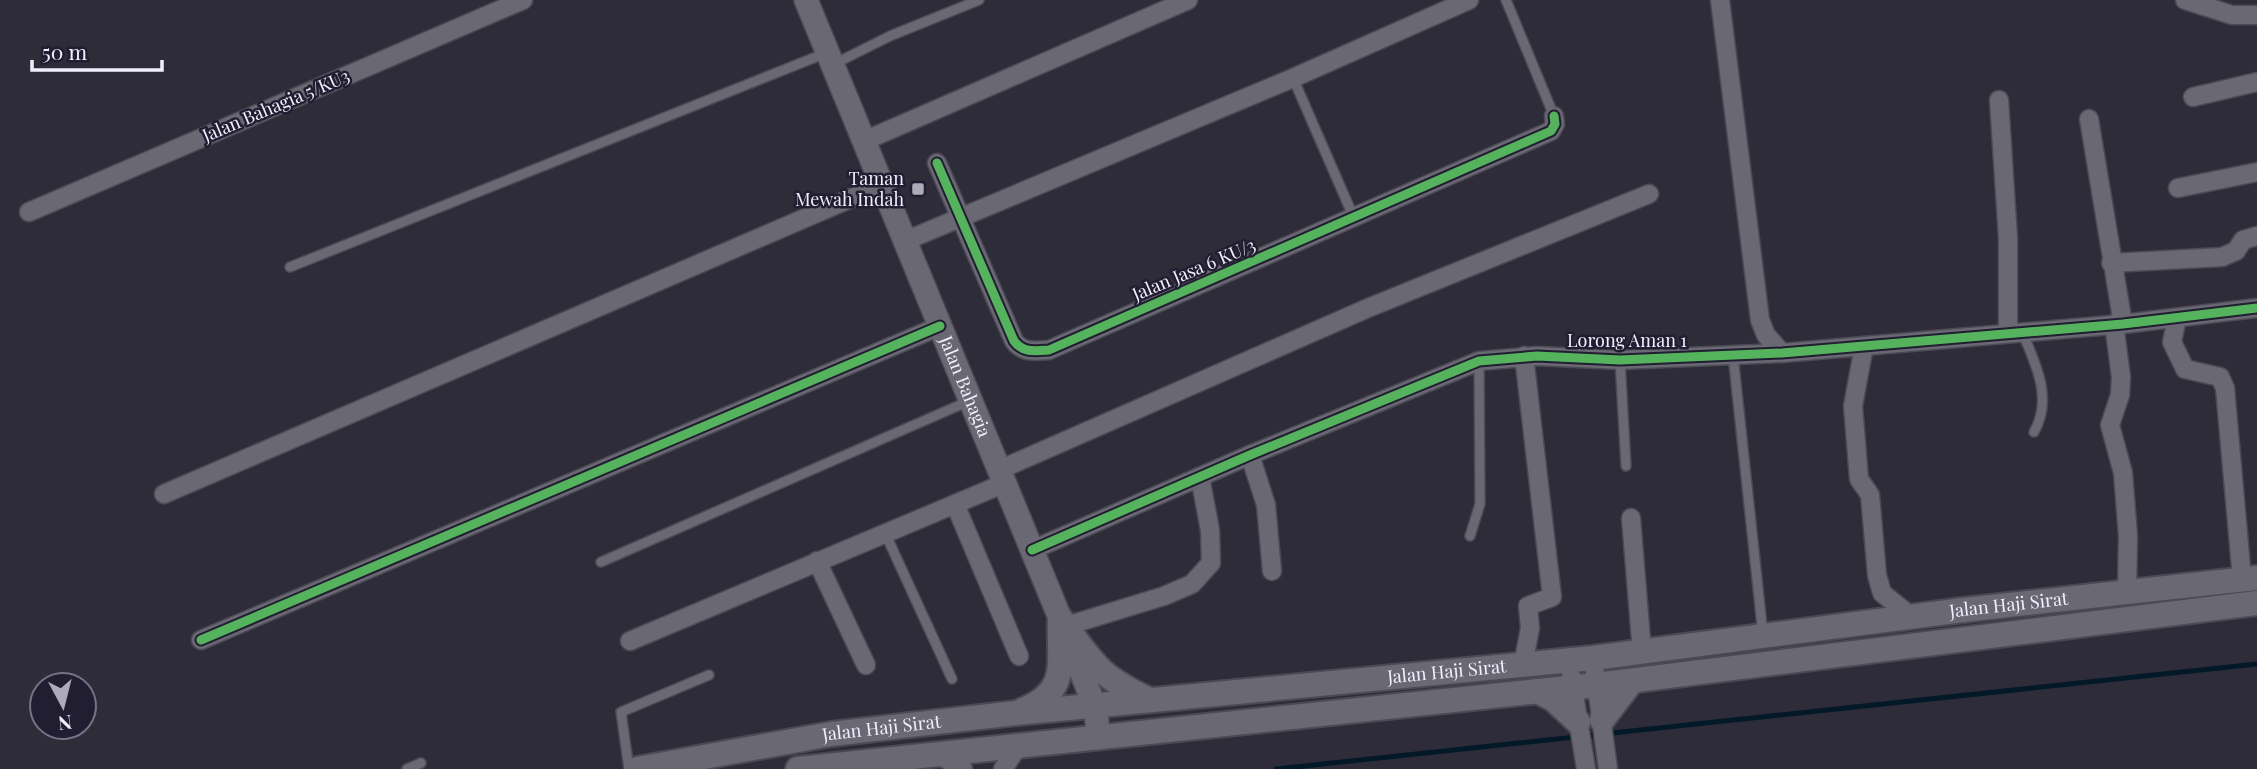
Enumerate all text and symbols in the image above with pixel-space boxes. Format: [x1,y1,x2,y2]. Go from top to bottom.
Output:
scale bar [32,28,161,72]
text: 50 m [42,37,88,65]
street label: Jalan Bahagia 5/KU3 [197,63,353,147]
place label: Taman Mewah Indah [795,166,904,211]
marker: Taman Mewah Indah [910,181,926,197]
street label: Jalan Jasa 6 KU/3 [1127,232,1259,306]
street label: Lorong Aman 1 [1567,328,1687,352]
street label: Jalan Bahagia [934,331,997,440]
street label: Jalan Haji Sirat [1947,586,2070,623]
street label: Jalan Haji Sirat [1385,653,1508,689]
north arrow [28,671,98,741]
street label: Jalan Haji Sirat [819,709,943,747]
text: N [57,710,74,738]

